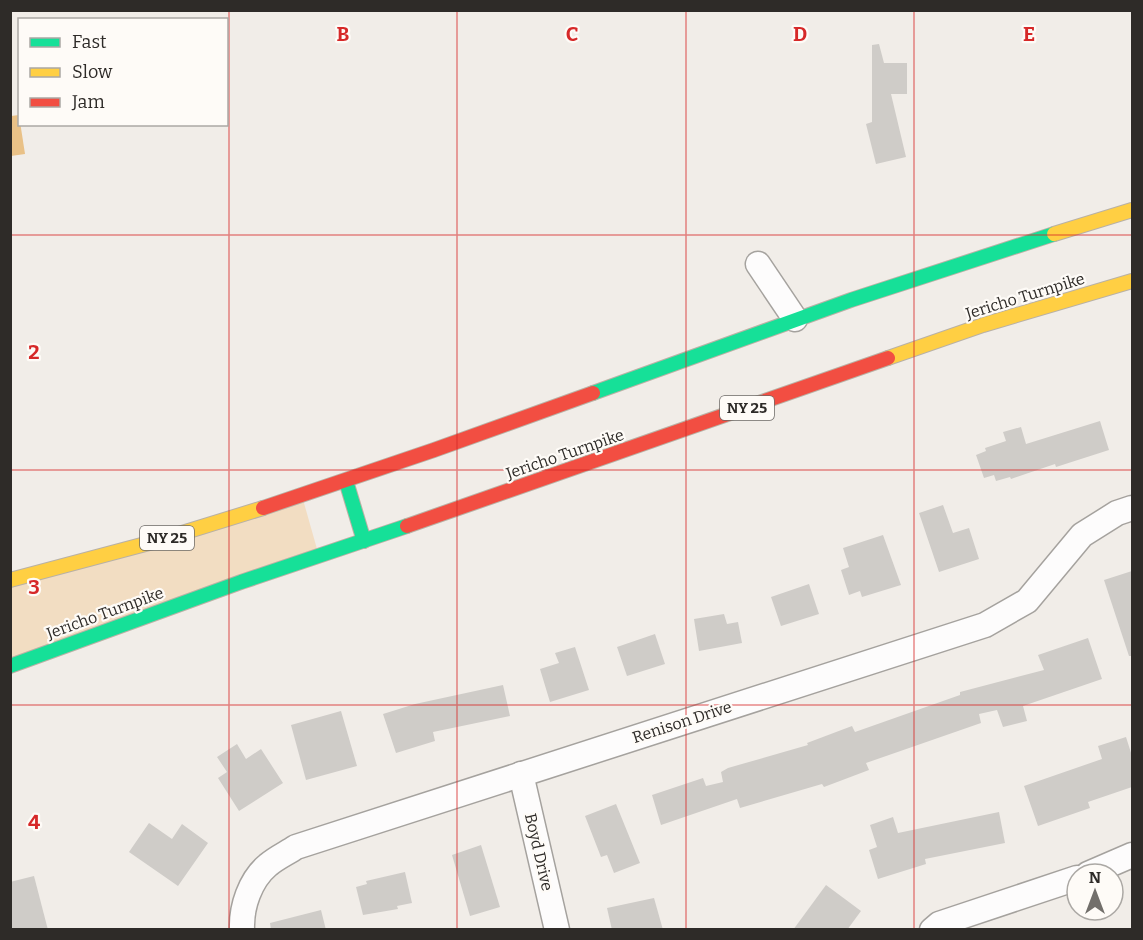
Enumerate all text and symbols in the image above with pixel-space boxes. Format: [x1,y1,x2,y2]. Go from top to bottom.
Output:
legend [18,18,228,126]
text: B [337,22,350,46]
text: C [566,22,578,46]
text: D [793,22,807,46]
text: E [1023,22,1035,46]
text: Fast [72,31,107,53]
text: Slow [72,61,113,83]
text: Jam [71,91,105,113]
street label: Jericho Turnpike [962,269,1087,323]
text: 2 [28,340,40,364]
road number: NY 25 [720,396,774,420]
street label: Jericho Turnpike [503,425,626,483]
road number: NY 25 [140,526,194,550]
text: 3 [28,575,40,599]
street label: Jericho Turnpike [43,583,166,643]
street label: Renison Drive [630,697,734,747]
text: 4 [28,810,40,834]
street label: Boyd Drive [521,811,557,893]
north arrow [1065,862,1125,922]
text: N [1089,868,1101,887]

